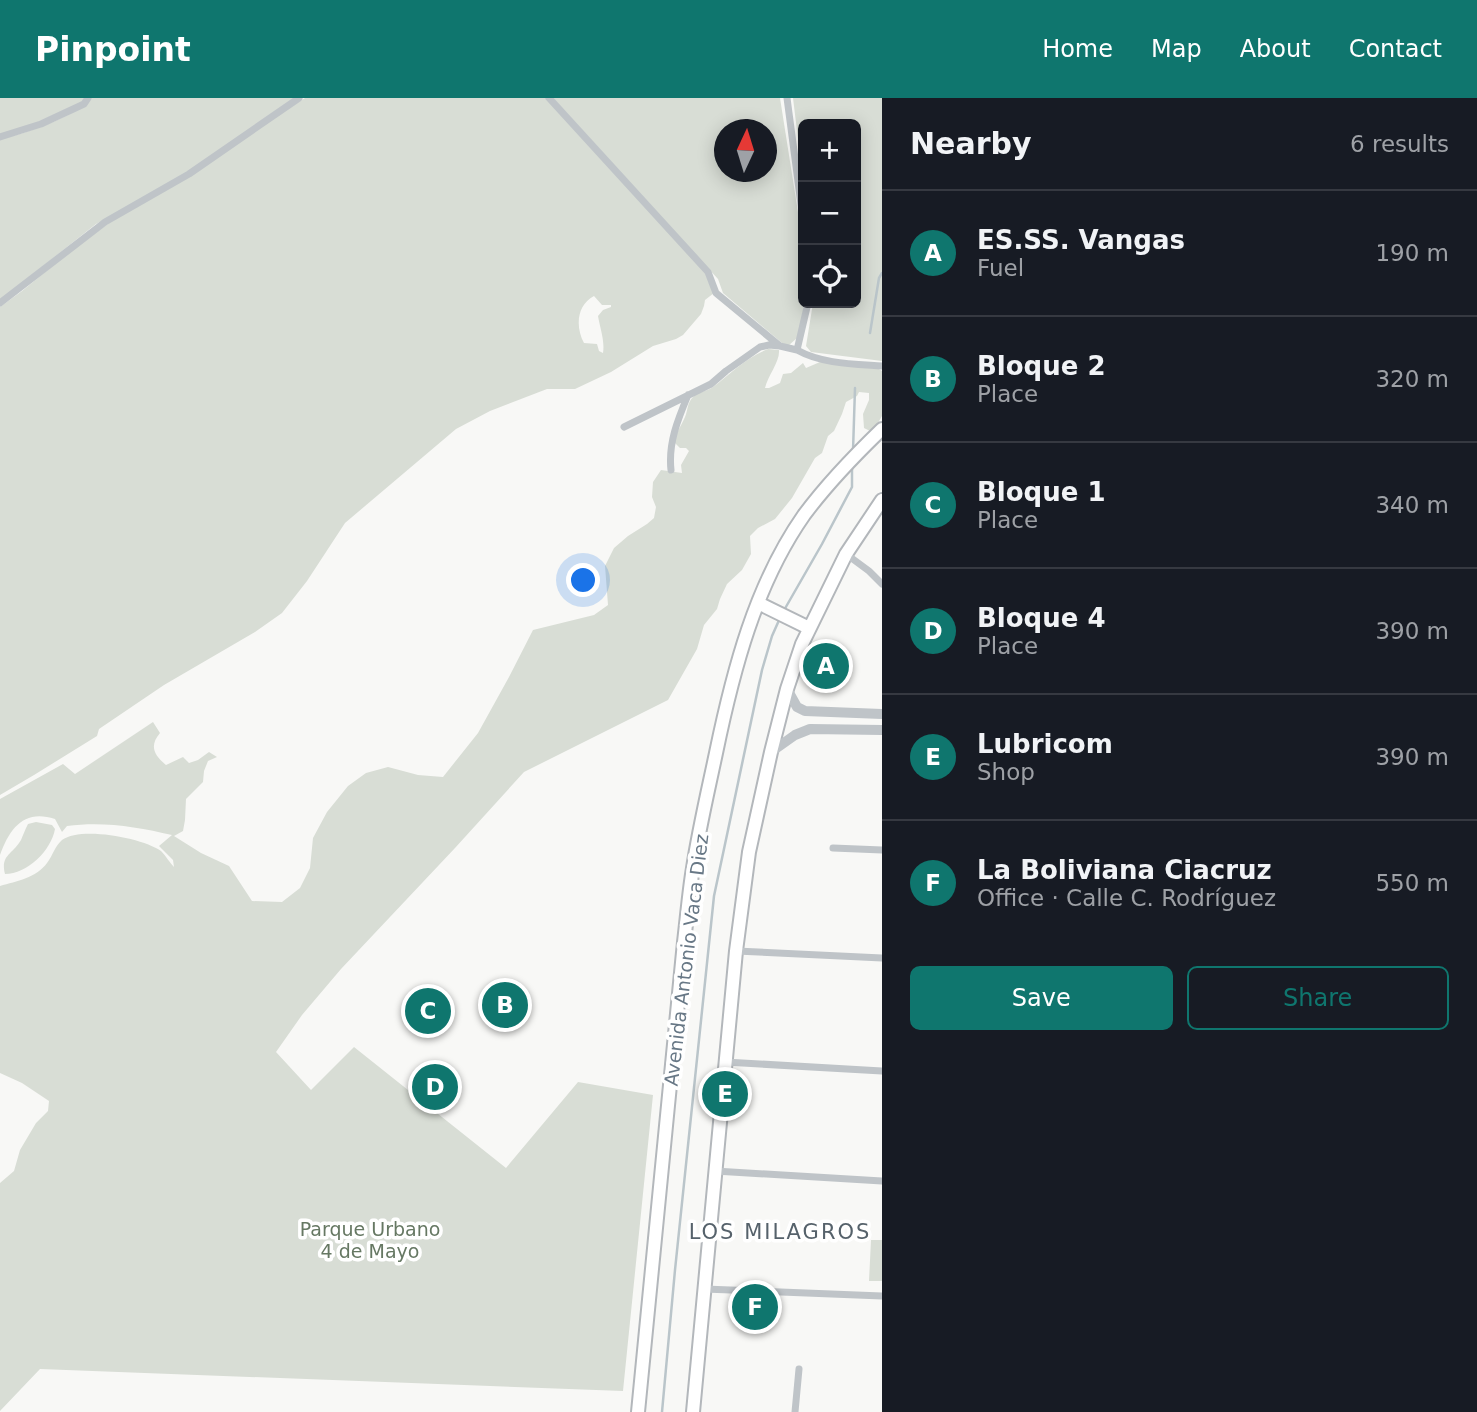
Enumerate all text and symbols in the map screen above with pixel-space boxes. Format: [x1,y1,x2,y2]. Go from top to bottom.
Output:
text: Pinpoint [35,30,191,69]
text: Home [1042,35,1113,63]
text: Map [1151,35,1202,63]
text: About [1240,35,1311,63]
text: Contact [1349,35,1442,63]
north arrow [714,119,777,182]
map controls [798,119,861,308]
button: + [798,119,861,182]
text: Nearby [910,126,1032,161]
text: 6 results [1350,131,1449,157]
button: − [798,182,861,245]
text: ES.SS. Vangas [977,225,1185,255]
text: A [924,240,942,266]
text: 190 m [1375,240,1449,266]
button: locate [798,245,861,308]
text: Fuel [977,255,1024,281]
text: Bloque 2 [977,351,1106,381]
text: B [924,366,942,392]
text: 320 m [1375,366,1449,392]
text: Place [977,381,1038,407]
text: Bloque 1 [977,477,1106,507]
text: C [925,492,941,518]
text: 340 m [1375,492,1449,518]
text: Place [977,507,1038,533]
your location [566,563,600,597]
text: Bloque 4 [977,603,1106,633]
text: D [923,618,943,644]
text: 390 m [1375,618,1449,644]
text: Place [977,633,1038,659]
pin: A [803,640,849,692]
text: Lubricom [977,729,1113,759]
text: E [925,744,941,770]
text: 390 m [1375,744,1449,770]
text: Shop [977,759,1035,785]
street label: Avenida Antonio Vaca Diez [660,833,712,1087]
text: La Boliviana Ciacruz [977,855,1272,885]
text: F [925,870,941,896]
text: 550 m [1375,870,1449,896]
text: Office · Calle C. Rodríguez [977,885,1276,911]
button: Save [910,966,1173,1030]
button: Share [1187,966,1449,1030]
pin: B [482,979,528,1031]
pin: C [405,985,451,1037]
pin: D [412,1061,458,1113]
pin: E [702,1068,748,1120]
park label: Parque Urbano 4 de Mayo [300,1218,440,1262]
district label: LOS MILAGROS [689,1220,871,1244]
pin: F [732,1281,778,1333]

